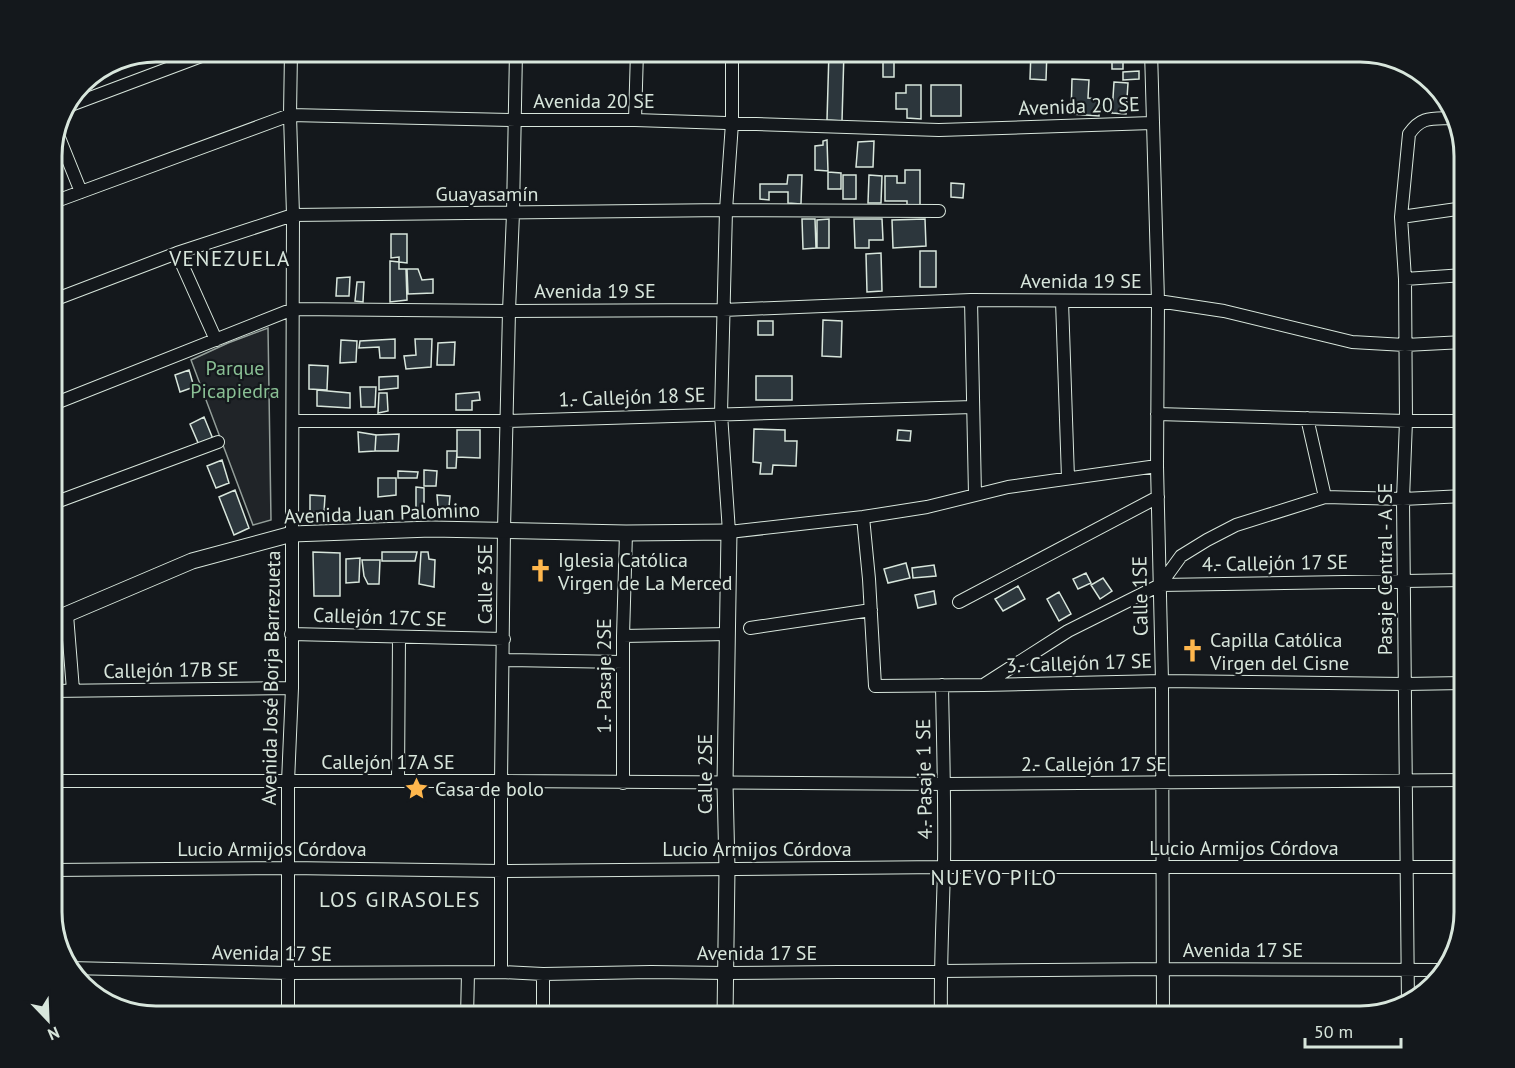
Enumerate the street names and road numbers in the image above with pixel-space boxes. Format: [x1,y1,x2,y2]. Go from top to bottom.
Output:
street label: Avenida 20 SE [533,88,655,114]
street label: Avenida 20 SE [1018,91,1140,121]
street label: Guayasamín [435,181,539,207]
street label: Avenida 19 SE [1020,268,1142,294]
street label: Avenida 19 SE [534,278,656,304]
street label: 1.- Callejón 18 SE [558,381,706,413]
street label: Pasaje Central - A SE [1372,483,1398,655]
street label: Avenida Juan Palomino [284,497,480,529]
street label: Calle 3SE [472,544,498,624]
street label: 4.- Callejón 17 SE [1202,549,1348,577]
street label: Avenida José Borja Barrezueta [256,550,286,806]
street label: Calle 1SE [1126,556,1154,636]
street label: Callejón 17C SE [313,602,447,632]
street label: 1.- Pasaje 2SE [591,618,617,734]
street label: 3.- Callejón 17 SE [1005,647,1153,679]
street label: Callejón 17B SE [103,656,239,684]
street label: 4.- Pasaje 1 SE [910,718,938,840]
street label: Calle 2SE [692,734,718,814]
street label: Callejón 17A SE [321,749,455,775]
street label: 2.- Callejón 17 SE [1021,751,1167,777]
street label: Lucio Armijos Córdova [1149,835,1339,861]
street label: Lucio Armijos Córdova [177,836,367,862]
street label: Lucio Armijos Córdova [662,836,852,862]
street label: Avenida 17 SE [1183,937,1303,963]
street label: Avenida 17 SE [212,939,332,967]
street label: Avenida 17 SE [697,940,817,966]

